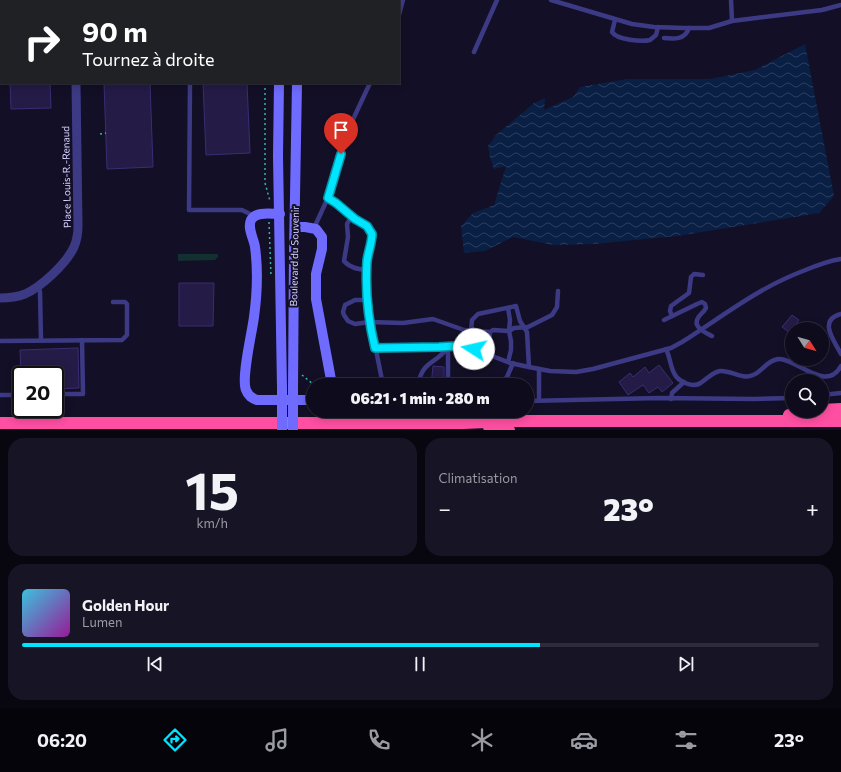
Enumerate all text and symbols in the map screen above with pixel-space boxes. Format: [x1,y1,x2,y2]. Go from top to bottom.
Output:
text: 90 m [82,14,148,48]
icon: right [16,16,68,68]
text: Tournez à droite [82,48,215,70]
pin [324,113,358,154]
icon: arrive [330,119,352,141]
street label: Place Louis-R.-Renaud [59,126,73,228]
street label: Boulevard du Souvenir [287,206,301,306]
north arrow [785,322,829,366]
map controls [785,322,829,418]
position arrow [453,328,495,370]
speed limit sign: 20 [12,366,64,418]
button: search [785,374,829,418]
text: 06:21 · 1 min · 280 m [350,389,490,407]
text: 15 [185,457,239,521]
text: Climatisation [439,470,517,486]
text: 23° [603,490,654,527]
text: − [439,495,451,522]
text: + [806,495,819,522]
text: km/h [196,515,228,531]
text: Golden Hour [82,596,169,614]
text: Lumen [82,614,122,630]
icon: previous [144,653,166,675]
icon: pause [409,653,431,675]
icon: next [675,653,697,675]
icon: directions [161,726,189,754]
icon: music [263,726,291,754]
icon: phone [365,726,393,754]
icon: climate [468,726,496,754]
icon: car [570,726,598,754]
icon: filters [672,726,700,754]
text: 06:20 [37,729,87,751]
text: 23° [774,729,804,751]

